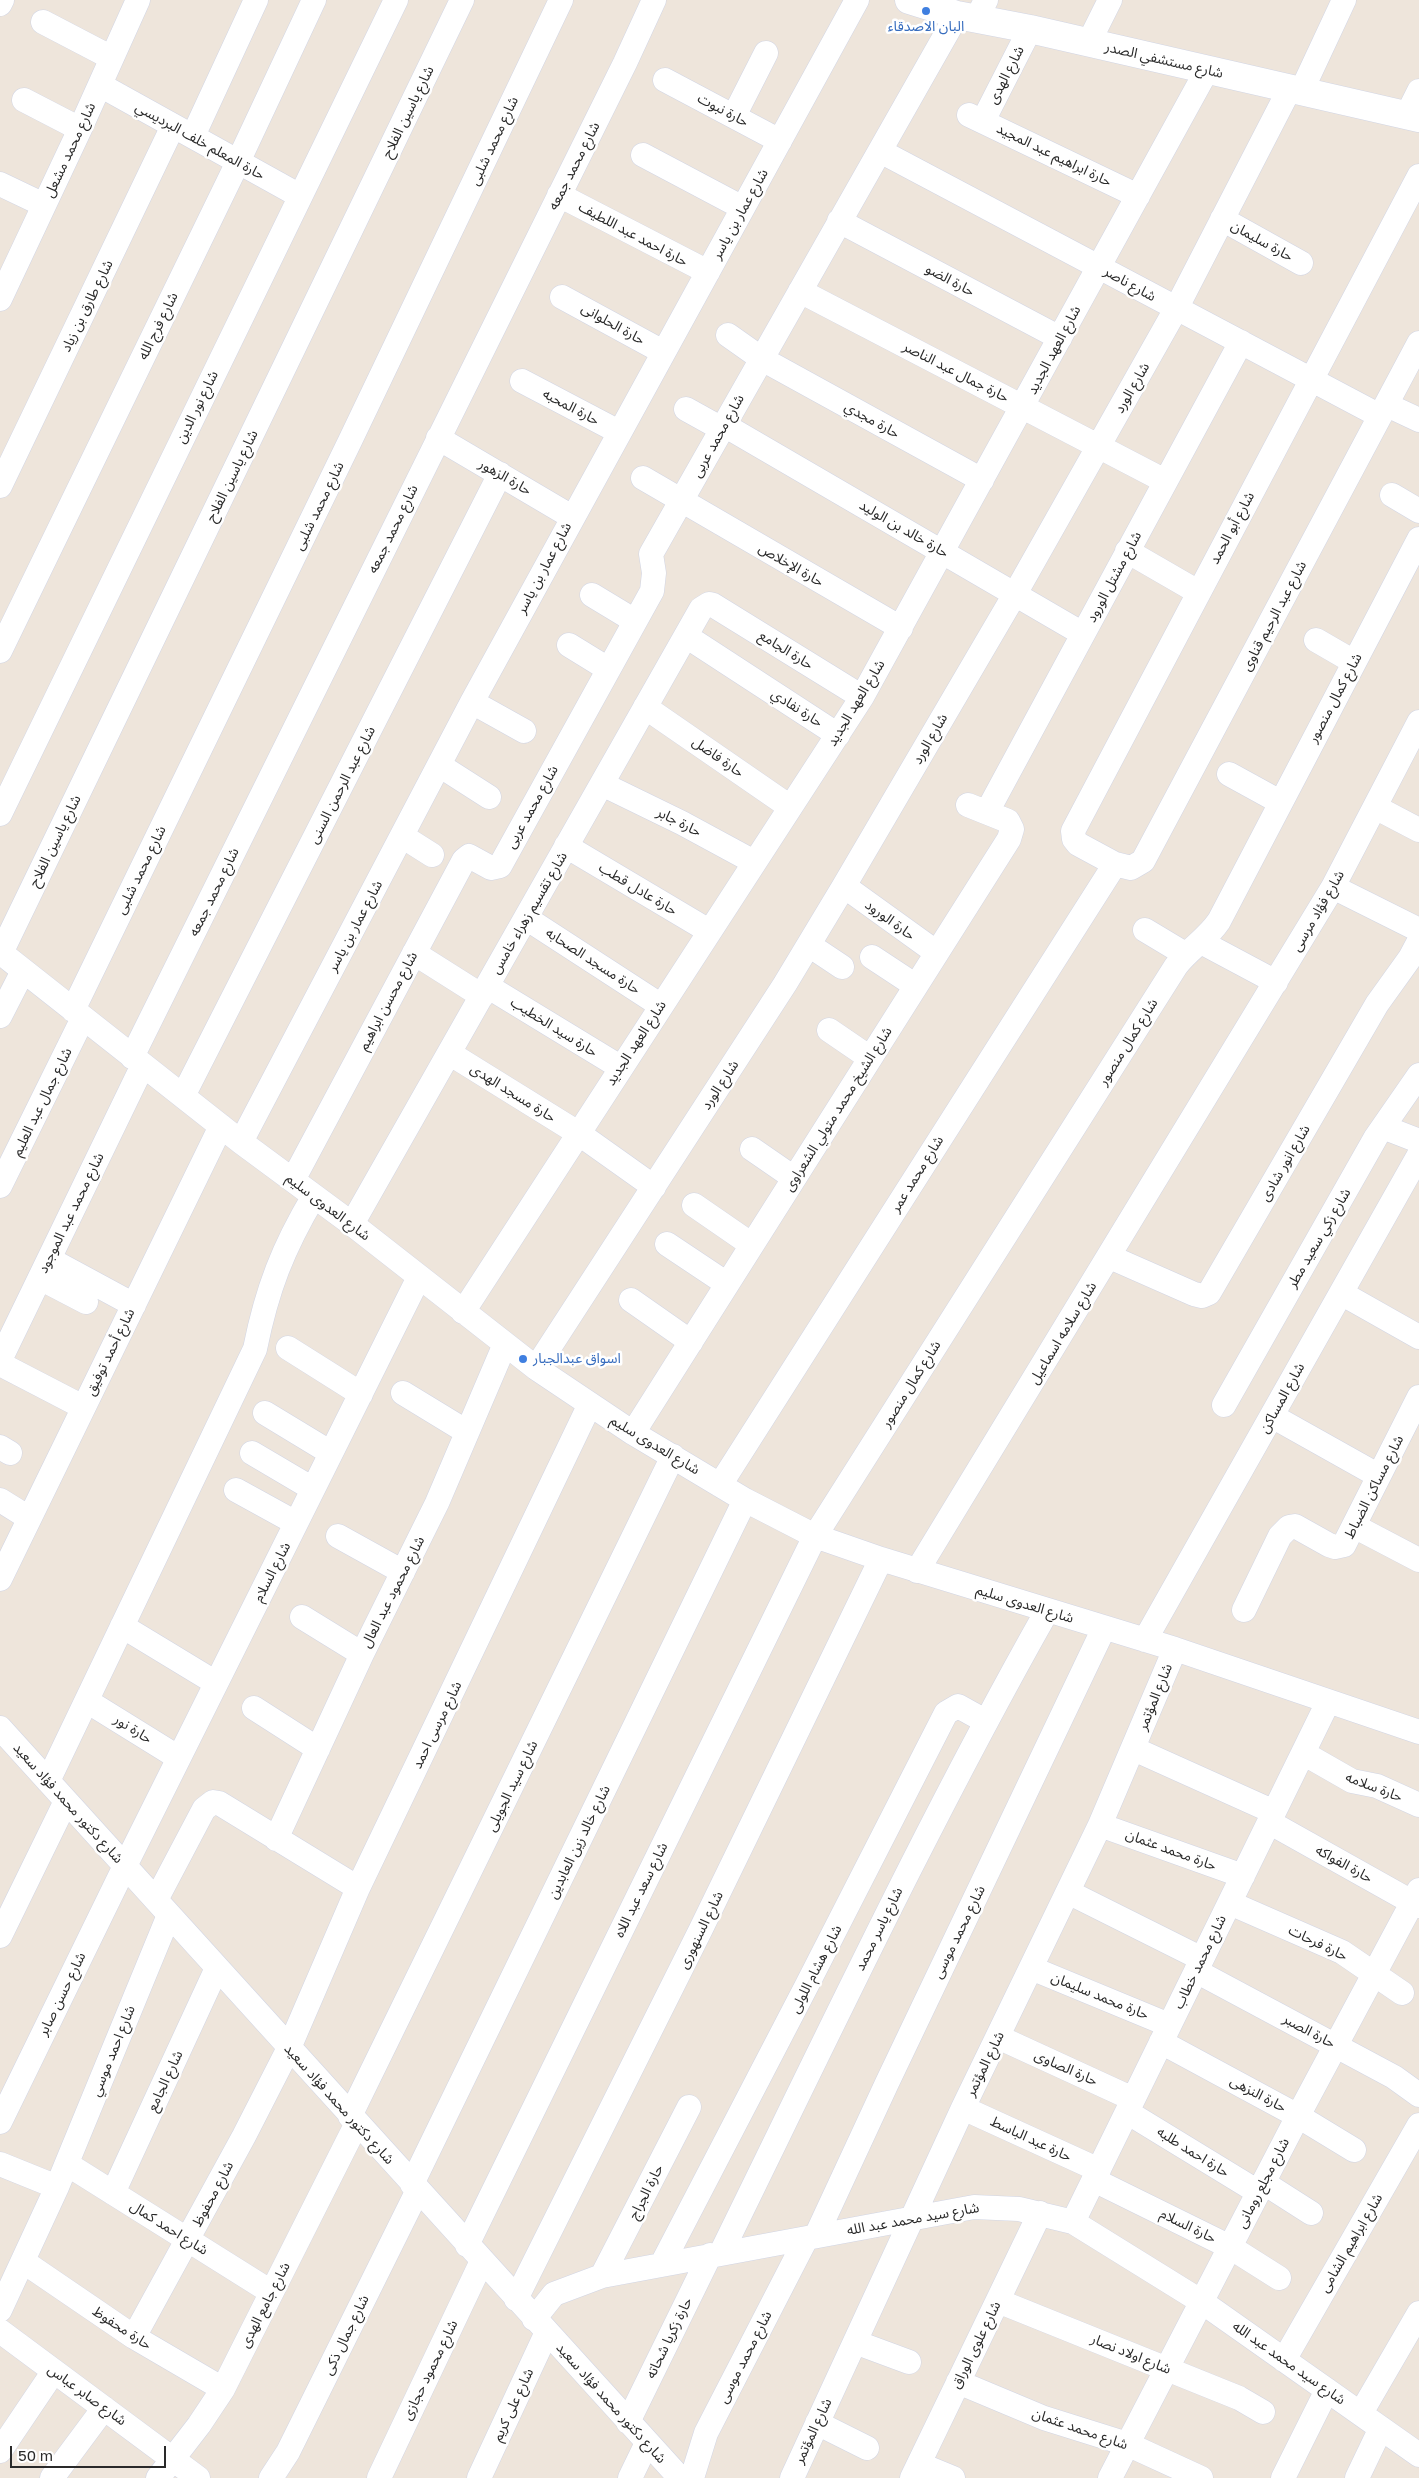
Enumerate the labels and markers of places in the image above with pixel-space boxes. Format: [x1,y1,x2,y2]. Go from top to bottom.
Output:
marker: البان الاصدقاء [920,5,932,17]
place label: البان الاصدقاء [888,19,964,35]
place label: اسواق عبدالجبار [533,1351,621,1367]
marker: اسواق عبدالجبار [517,1353,529,1365]

